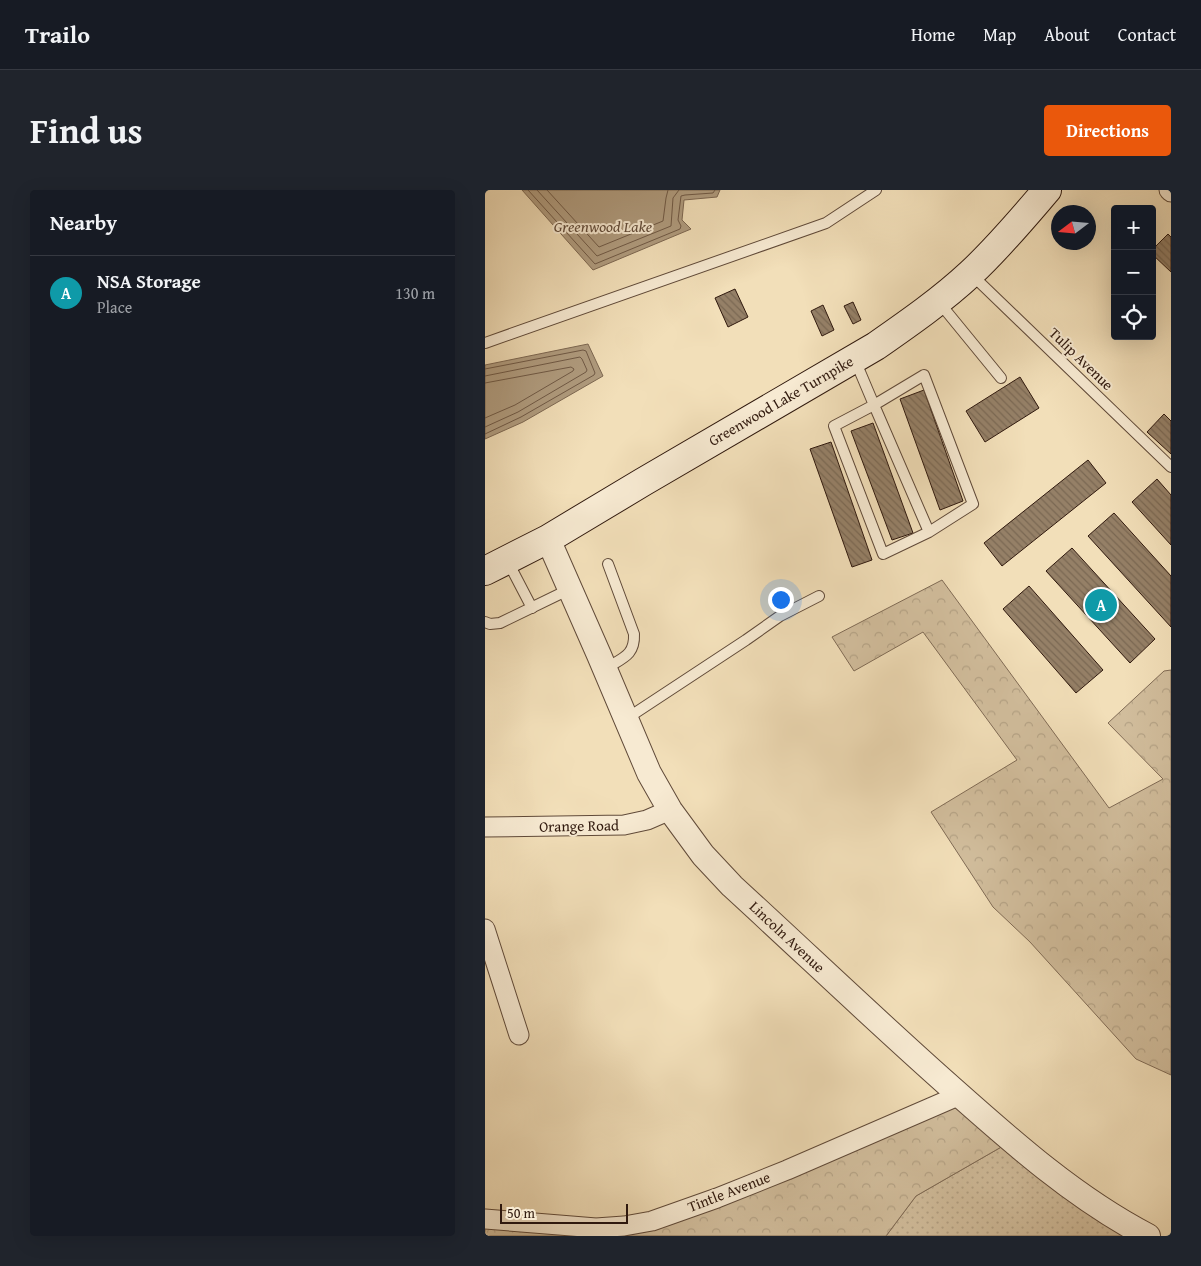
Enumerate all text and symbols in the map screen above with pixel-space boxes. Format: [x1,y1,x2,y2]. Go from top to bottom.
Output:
text: Trailo [25,17,90,52]
text: Home [911,21,955,48]
text: Map [983,21,1016,48]
text: About [1044,21,1090,48]
text: Contact [1118,21,1176,48]
text: Find us [30,105,143,156]
button: Directions [1044,105,1171,156]
north arrow [1051,205,1096,250]
map controls [1111,205,1156,340]
button: + [1111,205,1156,250]
text: Nearby [50,207,117,238]
water label: Greenwood Lake [554,214,653,238]
button: − [1111,250,1156,295]
text: NSA Storage [97,267,201,295]
text: A [61,281,71,305]
text: 130 m [395,281,435,305]
text: Place [97,295,132,319]
button: locate [1111,295,1156,340]
street label: Tulip Avenue [1044,322,1118,395]
street label: Greenwood Lake Turnpike [704,350,857,451]
pin: A [1085,586,1117,624]
your location [768,587,794,613]
street label: Orange Road [539,814,619,837]
street label: Lincoln Avenue [745,896,830,977]
street label: Tintle Avenue [684,1166,773,1217]
scale bar [500,1201,627,1224]
text: 50 m [507,1203,535,1223]

